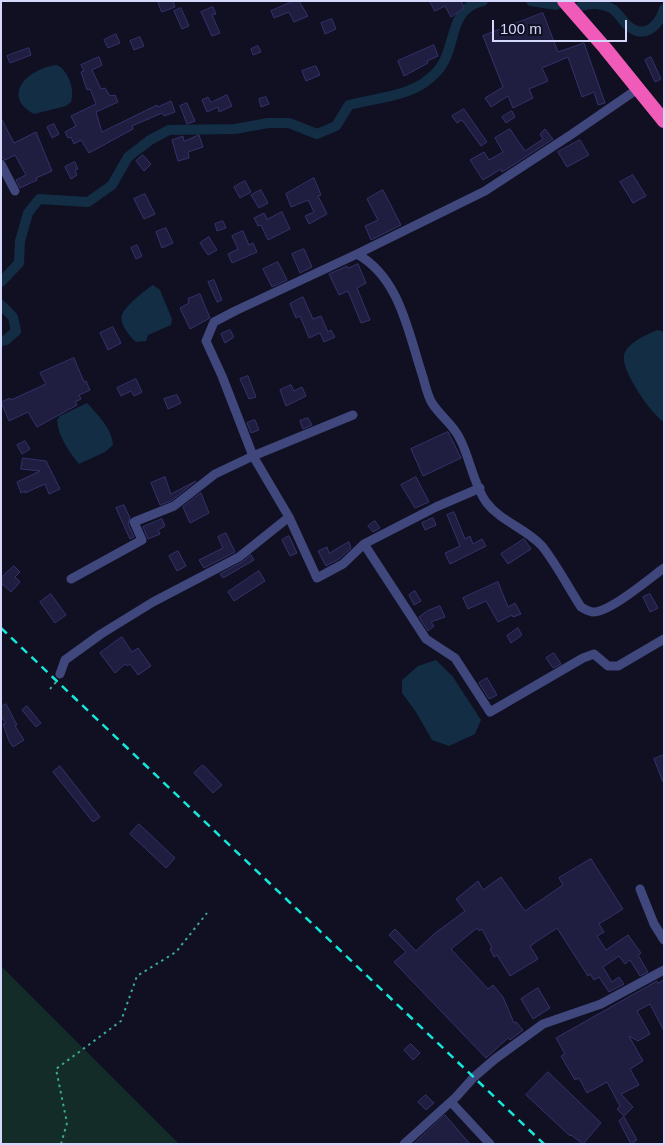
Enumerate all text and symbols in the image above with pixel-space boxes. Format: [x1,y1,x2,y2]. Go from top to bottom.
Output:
scale bar [495,10,630,42]
text: 100 m [500,20,542,37]

